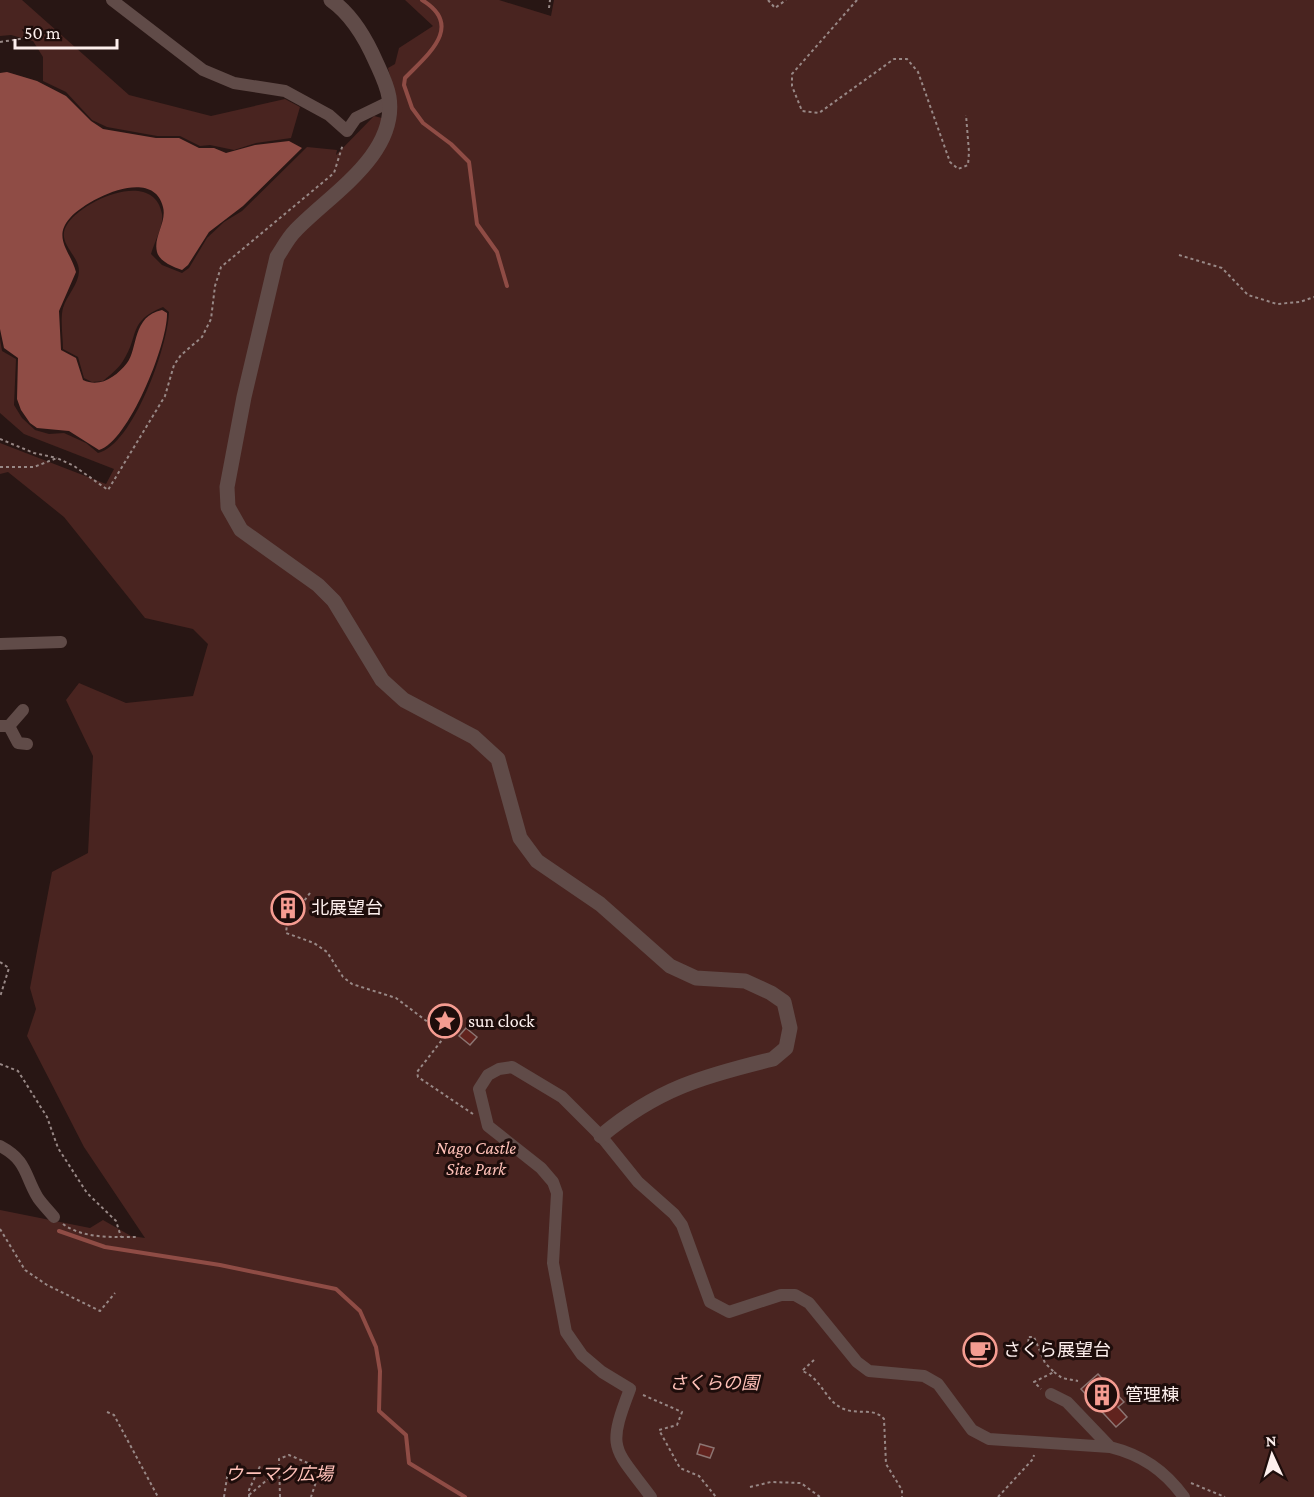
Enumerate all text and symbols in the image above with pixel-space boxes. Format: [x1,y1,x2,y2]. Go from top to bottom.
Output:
scale bar [15,12,117,50]
text: 50 m [24,23,61,43]
building icon: 北展望台 [270,890,306,926]
place label: 北展望台 [311,898,383,918]
place icon: sun clock [427,1003,463,1039]
place label: sun clock [468,1011,535,1031]
park label: Nago Castle Site Park [436,1138,516,1179]
cafe icon: さくら展望台 [962,1332,998,1368]
place label: さくら展望台 [1003,1340,1111,1360]
park label: さくらの園 [669,1373,762,1393]
building icon: 管理棟 [1084,1377,1120,1413]
place label: 管理棟 [1125,1385,1179,1405]
north arrow [1242,1425,1302,1485]
text: N [1265,1432,1277,1449]
park label: ウーマク広場 [225,1464,335,1484]

